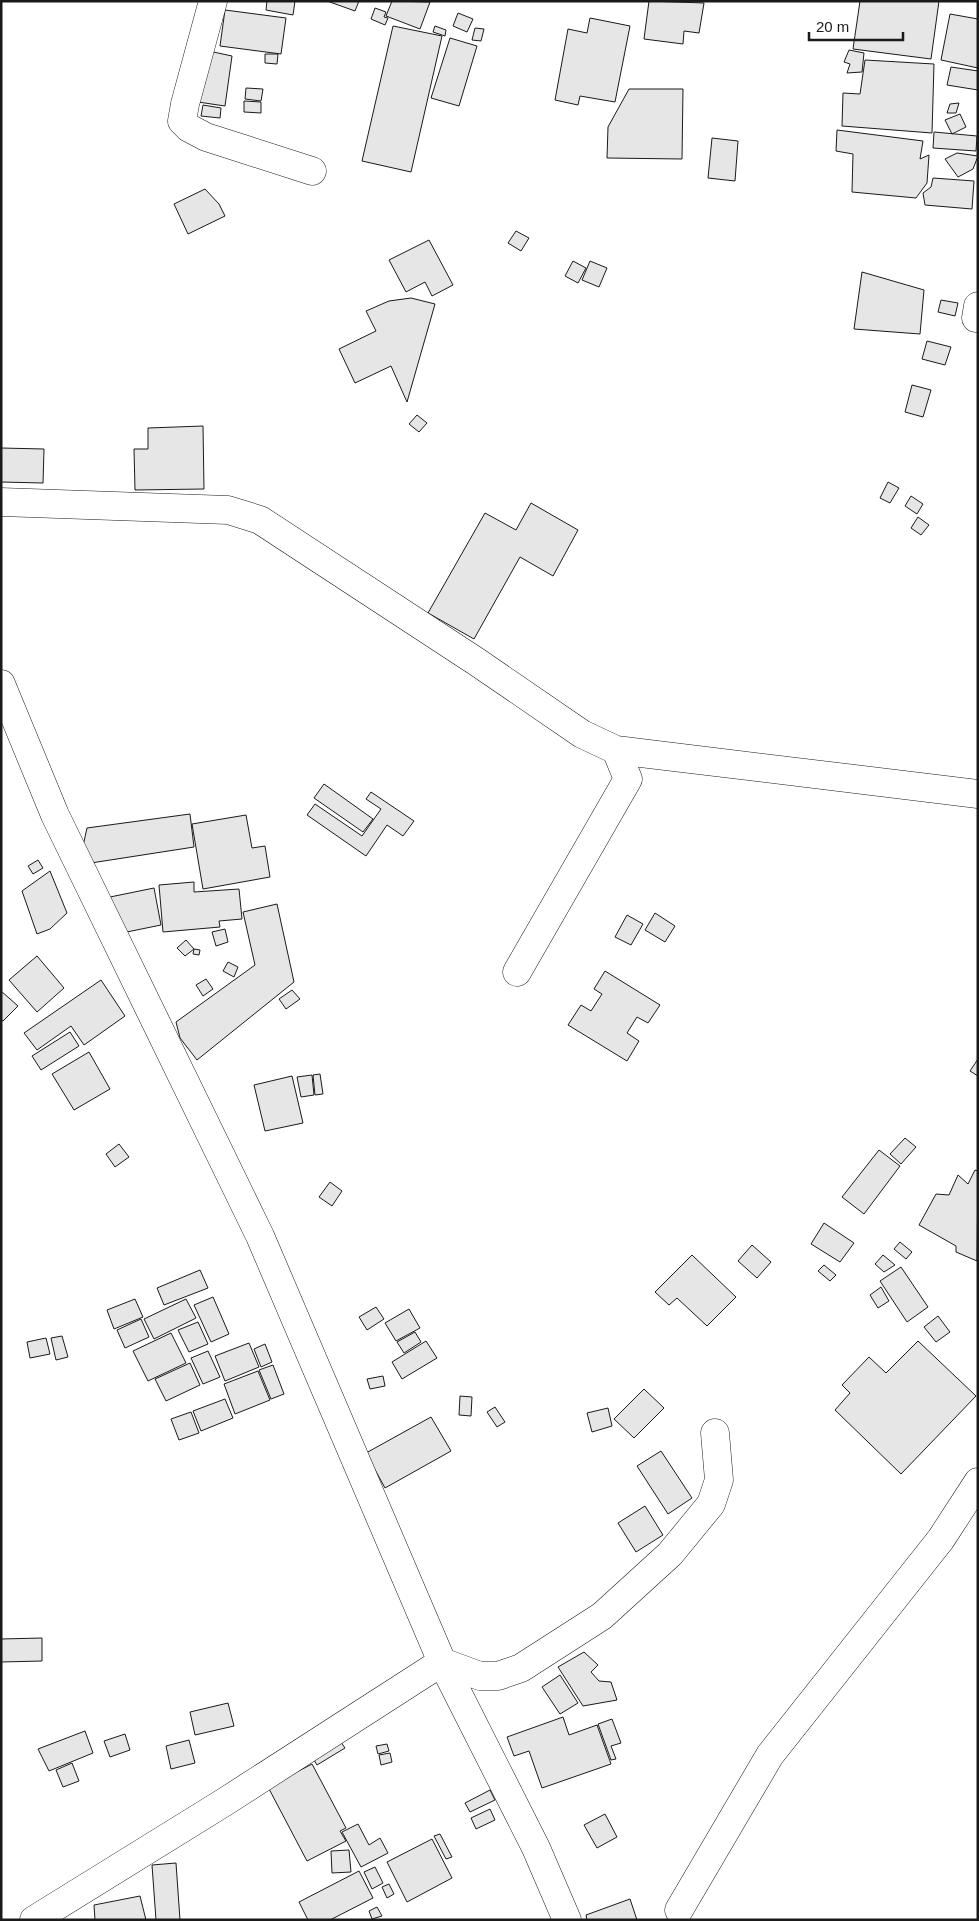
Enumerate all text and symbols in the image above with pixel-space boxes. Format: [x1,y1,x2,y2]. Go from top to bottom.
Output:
scale bar [809,10,903,42]
text: 20 m [816,18,849,35]

